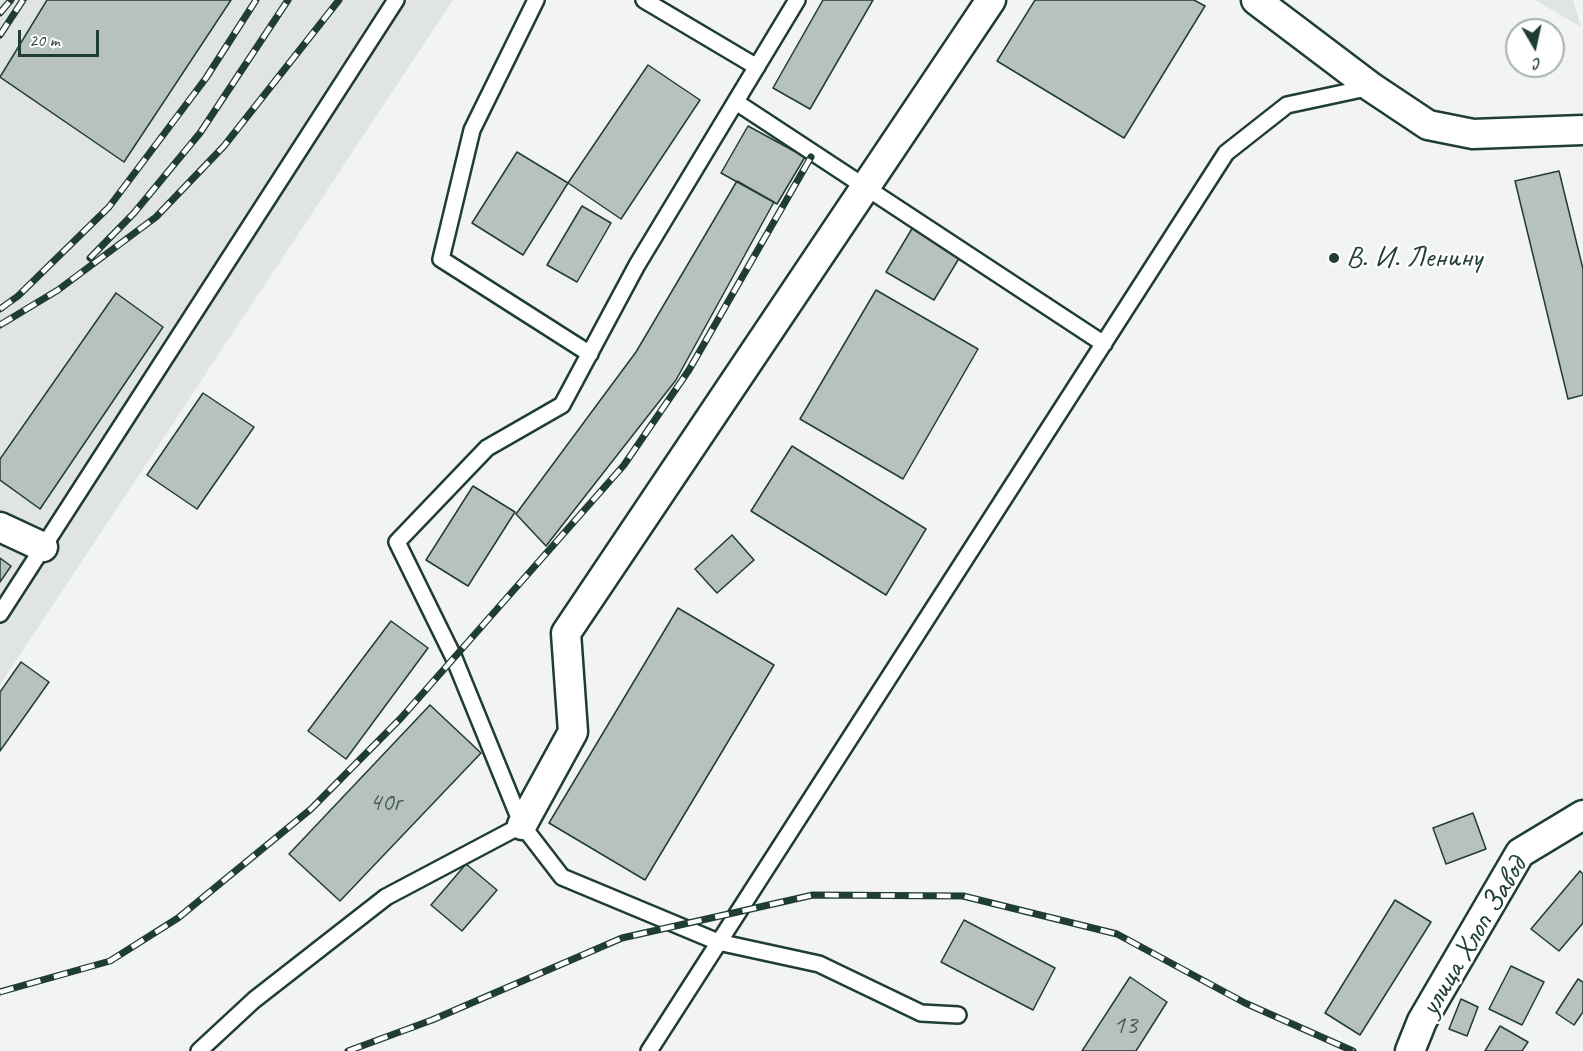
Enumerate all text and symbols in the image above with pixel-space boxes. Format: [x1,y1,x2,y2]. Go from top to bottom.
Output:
scale bar [21,18,102,56]
north arrow [1505,18,1565,78]
text: 20 m [29,29,60,51]
text: С [1532,53,1543,74]
place label: В. И. Ленину [1346,240,1482,276]
marker: В. И. Ленину [1327,251,1341,265]
house number: 40г [369,787,401,819]
street label: улица Хлоп Завод [1412,851,1536,1023]
house number: 13 [1113,1010,1137,1042]

